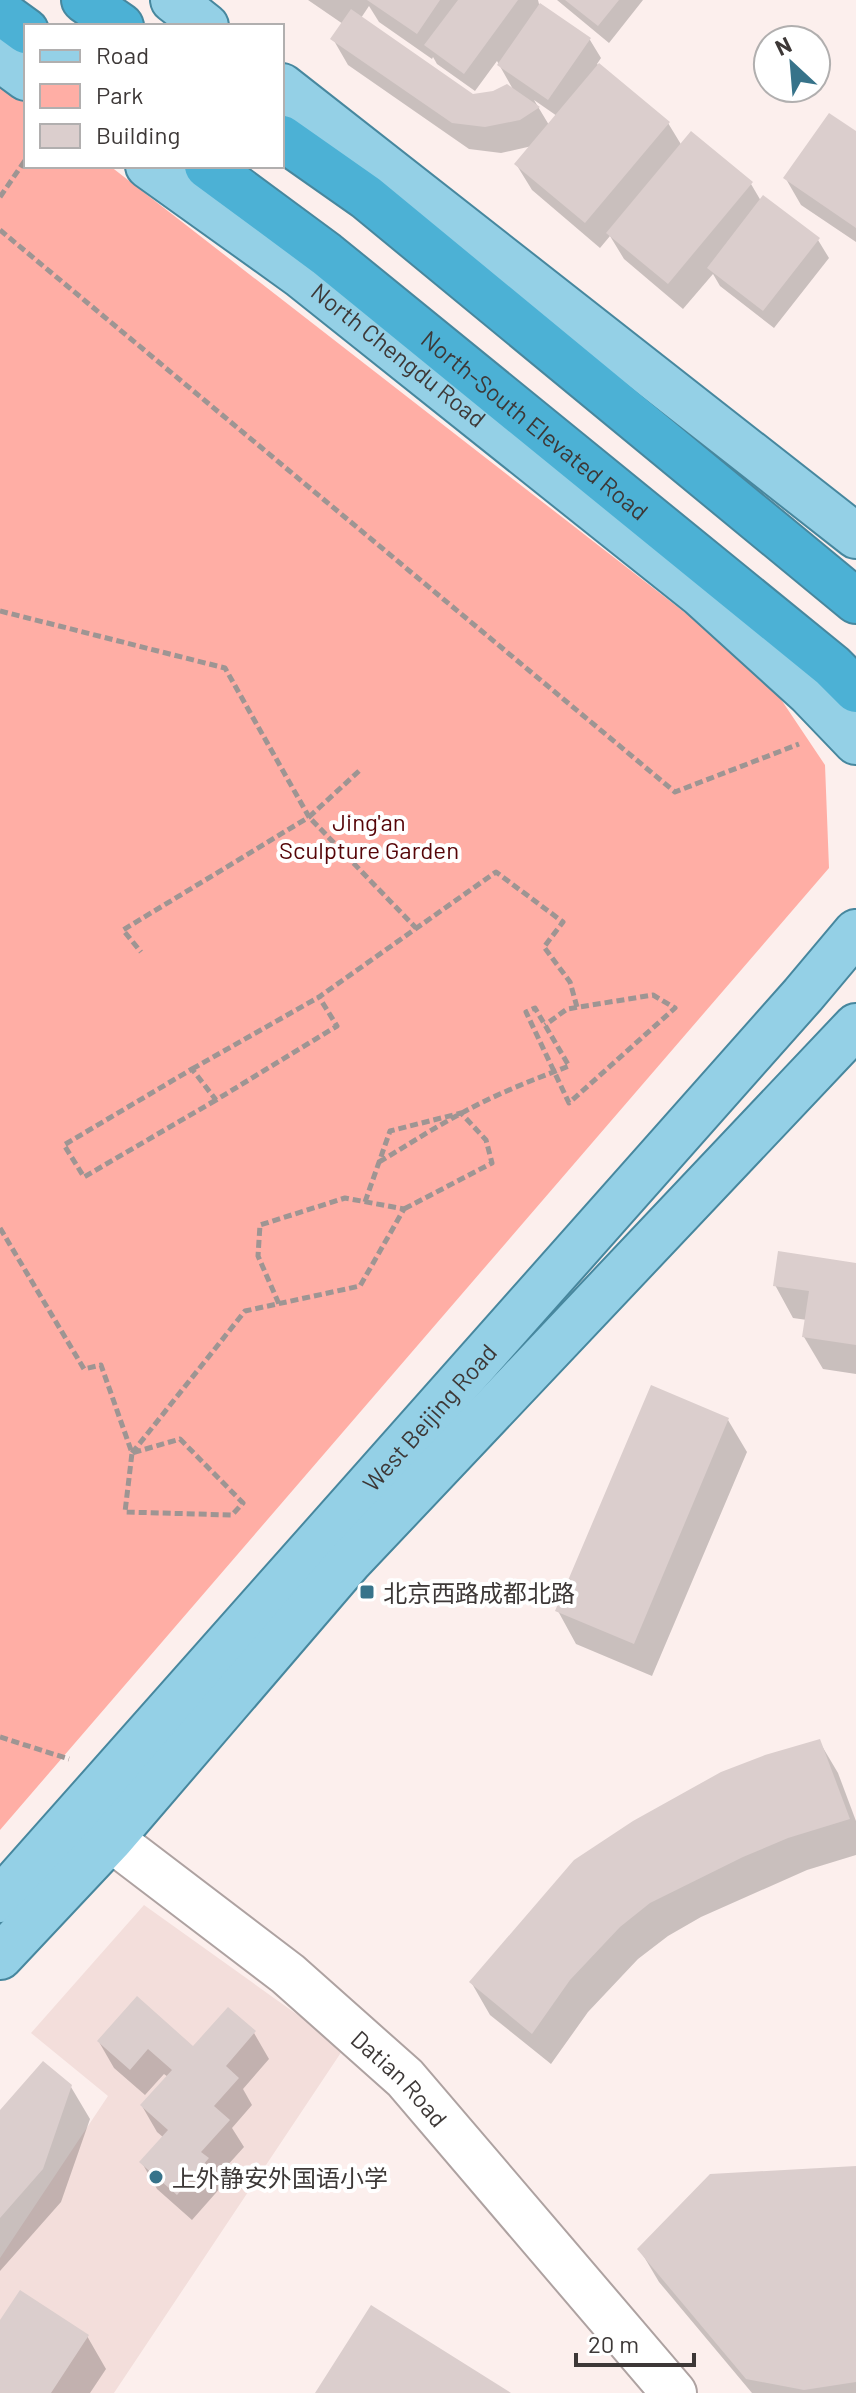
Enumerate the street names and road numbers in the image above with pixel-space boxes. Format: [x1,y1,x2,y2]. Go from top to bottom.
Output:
street label: North Chengdu Road [306,276,492,432]
street label: North-South Elevated Road [416,324,655,525]
street label: West Beijing Road [356,1337,502,1496]
street label: Datian Road [346,2023,454,2132]

